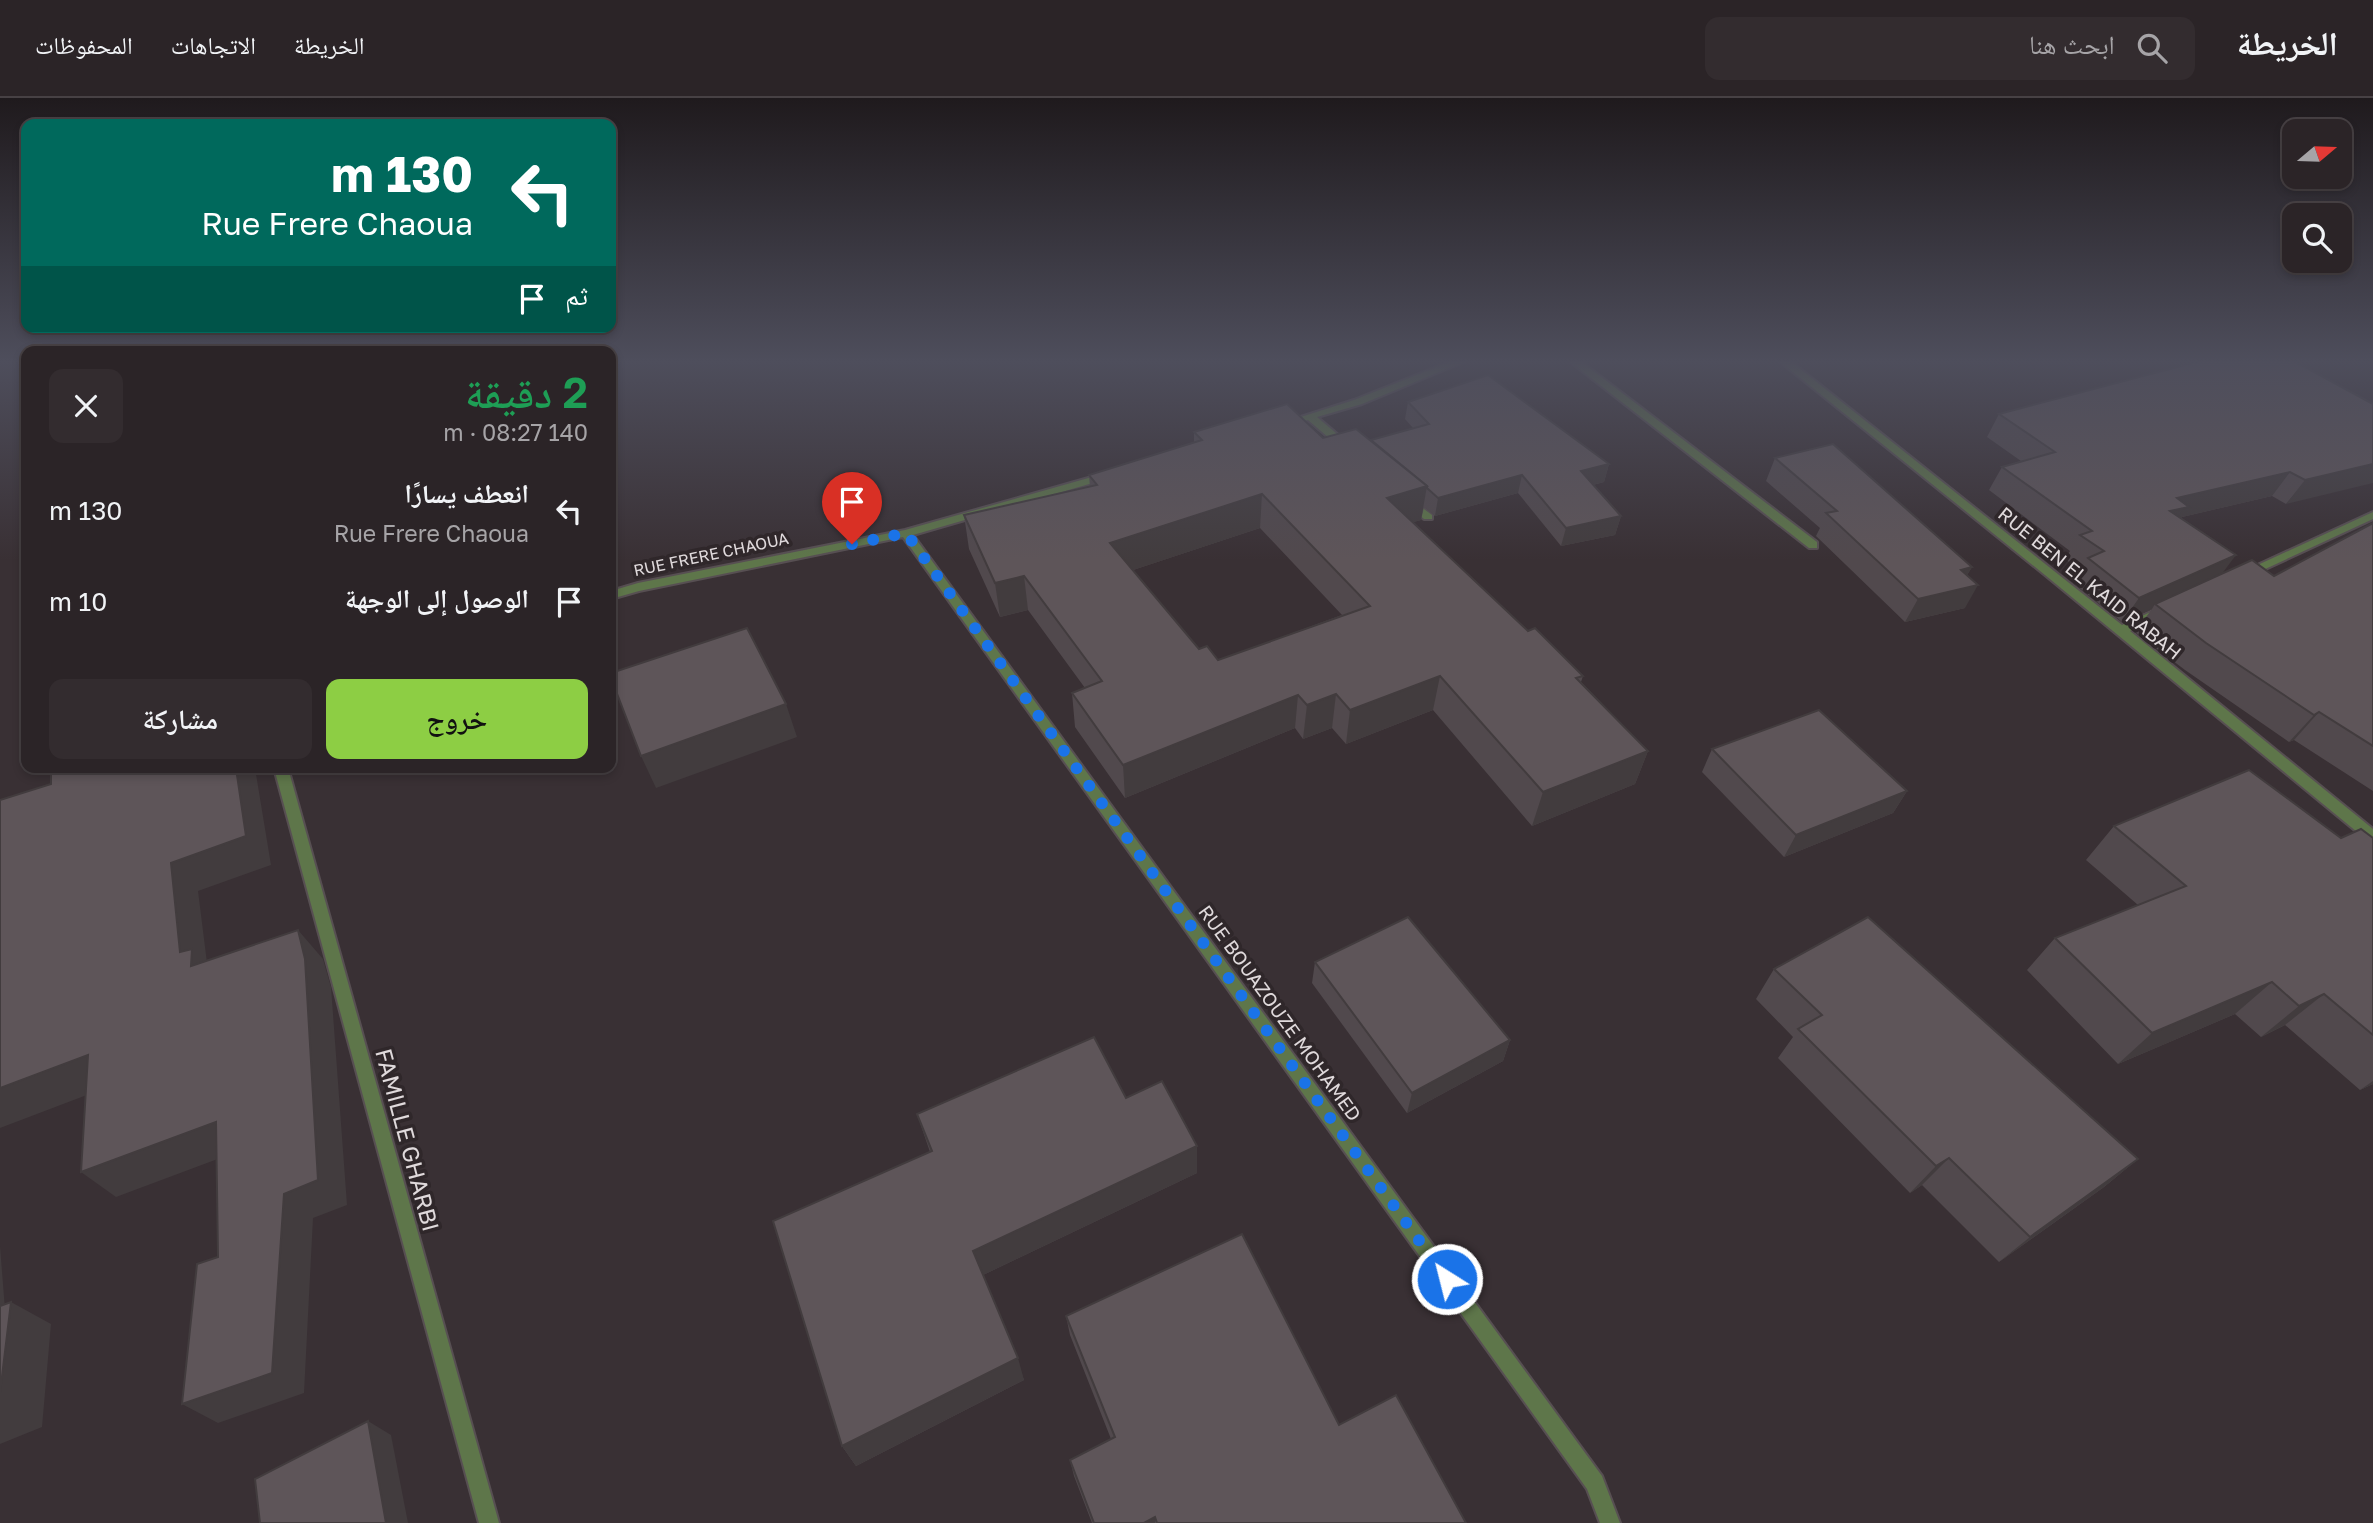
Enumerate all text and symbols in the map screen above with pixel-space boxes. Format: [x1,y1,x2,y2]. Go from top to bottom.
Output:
search box [1705,17,2195,80]
text: الخريطة [2237,23,2338,62]
text: ابحث هنا [2029,29,2115,60]
icon: search [2133,29,2171,67]
text: المحفوظات [35,30,133,59]
text: الاتجاهات [171,30,256,59]
text: الخريطة [294,30,365,59]
north arrow [2282,119,2352,189]
map controls [2282,119,2352,273]
text: 130 m [331,144,473,203]
icon: left [497,147,588,238]
button: search [2282,203,2352,273]
text: Rue Frere Chaoua [201,204,473,242]
icon: arrive [513,280,551,318]
text: ثم [565,280,588,311]
text: 2 دقيقة [465,367,588,417]
button: close [49,369,123,443]
text: 140 m · 08:27 [443,418,588,446]
pin [822,472,882,544]
text: انعطف يسارًا [405,478,529,509]
icon: arrive [833,483,871,521]
icon: left [550,492,588,530]
text: 130 m [49,495,122,526]
street label: RUE BEN EL KAID RABAH [1994,502,2187,664]
text: Rue Frere Chaoua [334,519,529,547]
street label: RUE FRERE CHAOUA [632,528,791,580]
text: الوصول إلى الوجهة [345,583,529,614]
icon: arrive [550,583,588,621]
text: 10 m [49,586,107,617]
button: مشاركة [49,679,312,759]
button: خروج [326,679,588,759]
street label: RUE BOUAZOUZE MOHAMED [1194,900,1367,1125]
street label: FAMILLE GHARBI [370,1045,446,1234]
position arrow [1410,1242,1484,1316]

